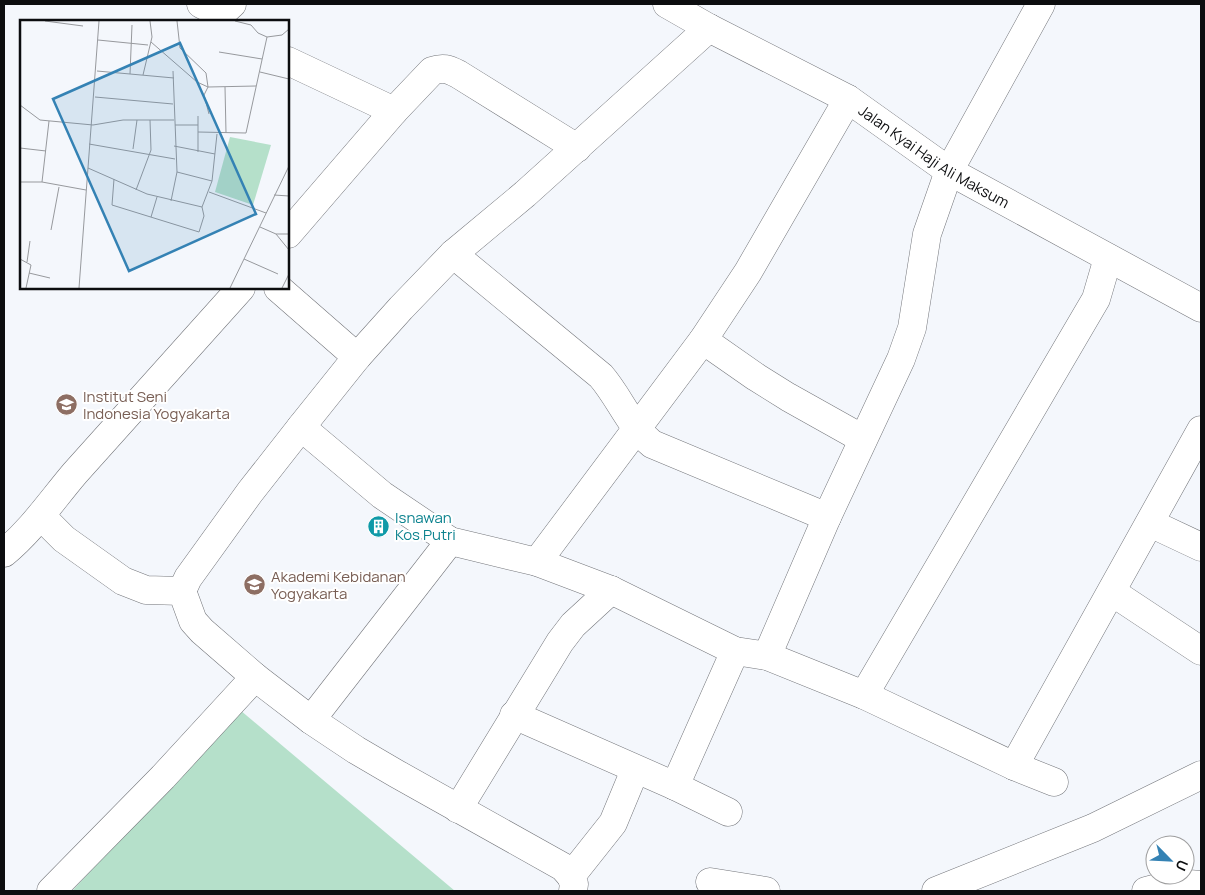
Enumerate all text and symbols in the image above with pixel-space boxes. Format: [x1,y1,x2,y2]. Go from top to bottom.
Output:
inset map [20,20,289,289]
street label: Jalan Kyai Haji Ali Maksum [855,99,1013,212]
place label: Institut Seni Indonesia Yogyakarta [83,386,230,424]
school or university icon: Institut Seni Indonesia Yogyakarta [55,393,79,417]
place label: Isnawan Kos Putri [395,507,456,545]
building icon: Isnawan Kos Putri [367,514,391,538]
place label: Akademi Kebidanan Yogyakarta [271,566,406,604]
school or university icon: Akademi Kebidanan Yogyakarta [243,573,267,597]
north arrow [1145,835,1195,885]
text: U [1172,857,1193,874]

